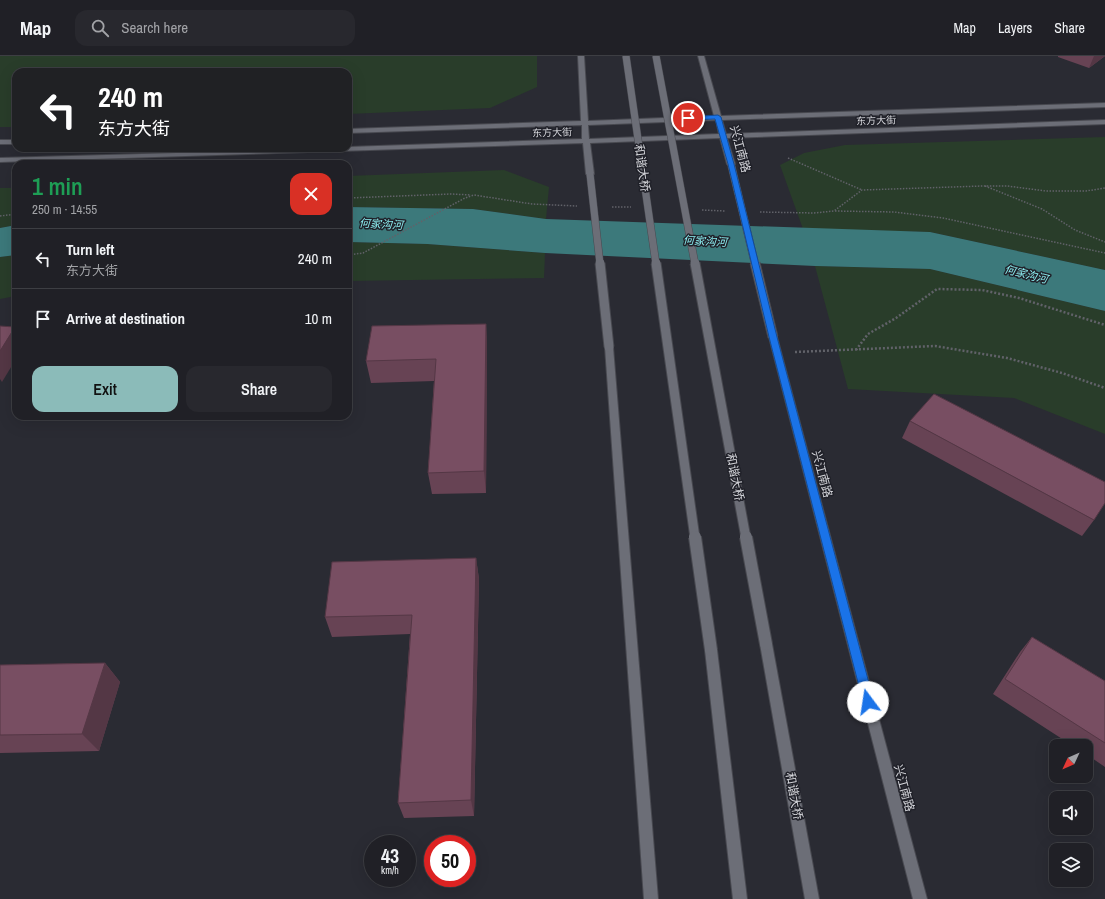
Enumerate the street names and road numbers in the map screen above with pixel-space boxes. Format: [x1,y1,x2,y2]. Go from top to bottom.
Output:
street label: 东方大街 [856,113,896,128]
street label: 兴江南路 [726,124,754,174]
street label: 东方大街 [532,125,572,140]
street label: 和谐大桥 [631,143,653,193]
street label: 兴江南路 [808,449,836,499]
street label: 和谐大桥 [723,452,747,502]
street label: 兴江南路 [890,763,918,813]
street label: 和谐大桥 [782,771,806,821]

